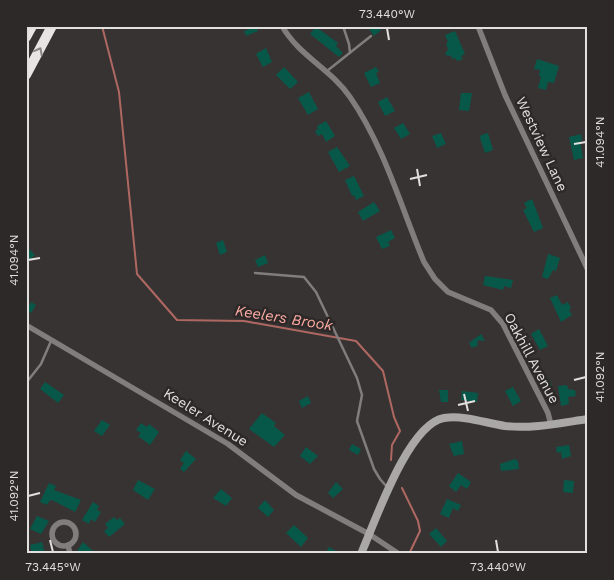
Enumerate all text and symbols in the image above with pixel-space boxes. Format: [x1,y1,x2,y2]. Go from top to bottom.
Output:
text: 73.440°W [359,7,415,21]
one-way arrow [33,47,43,56]
street label: Westview Lane [513,94,571,194]
text: 41.094°N [593,116,607,168]
text: 41.094°N [7,234,21,286]
water label: Keelers Brook [234,301,335,335]
street label: Oakhill Avenue [501,310,563,406]
text: 41.092°N [593,352,607,402]
street label: Keeler Avenue [161,385,251,449]
text: 41.092°N [7,471,21,521]
text: 73.445°W [25,560,81,574]
text: 73.440°W [470,560,526,574]

